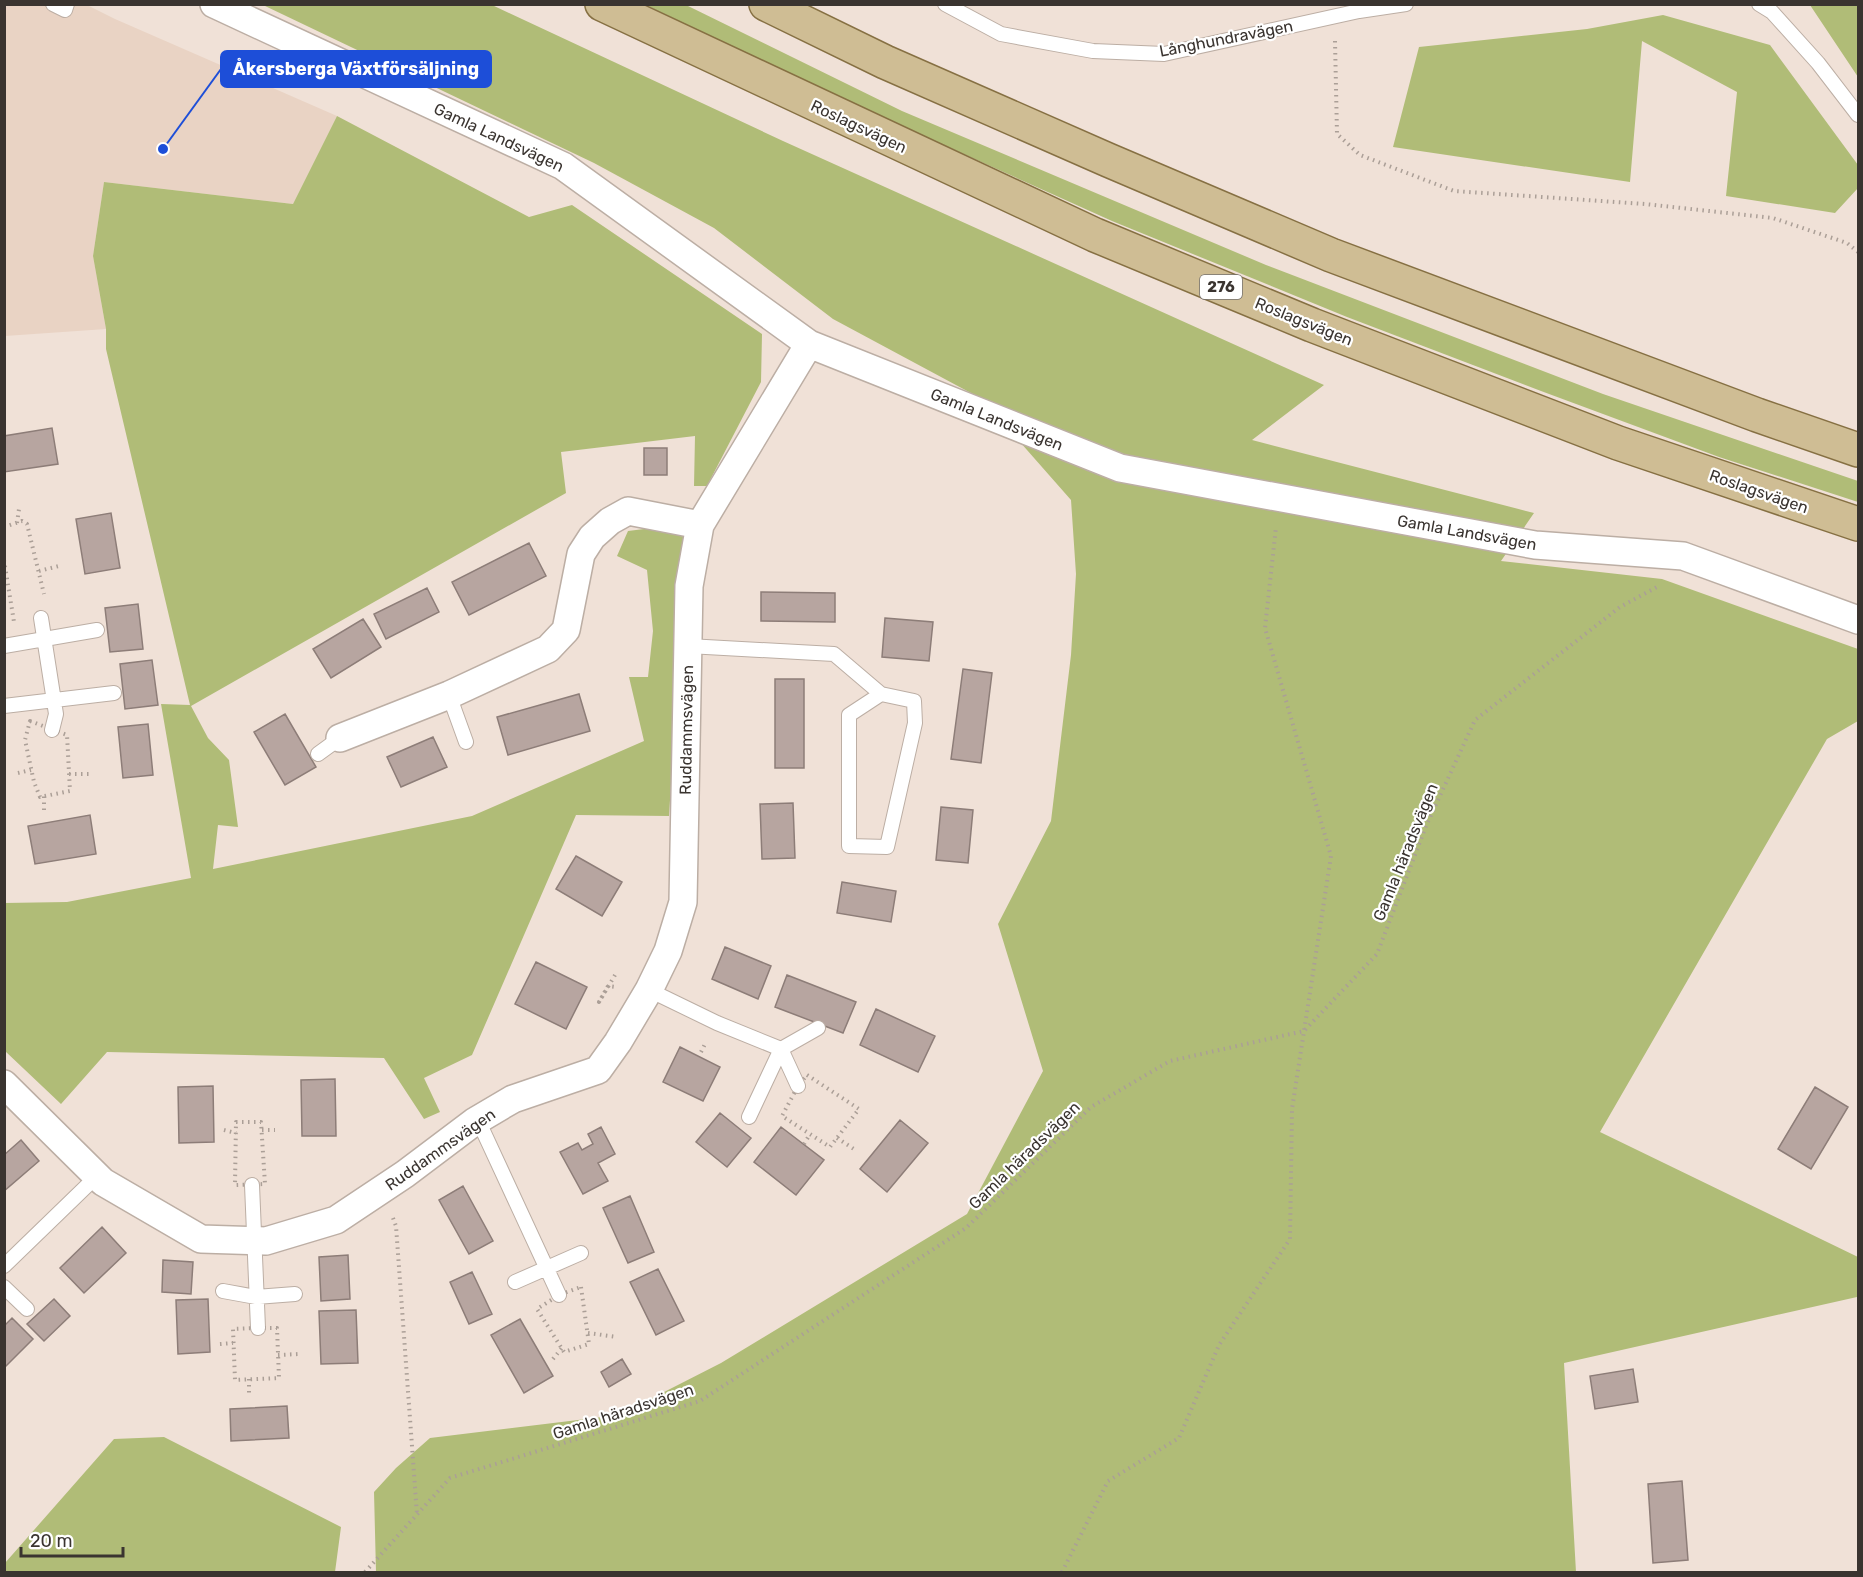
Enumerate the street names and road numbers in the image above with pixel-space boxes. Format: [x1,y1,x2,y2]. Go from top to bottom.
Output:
street label: Långhundravägen [1158,16,1295,61]
street label: Roslagsvägen [808,96,910,157]
street label: Gamla Landsvägen [431,99,567,176]
road number: 276 [1200,275,1242,299]
street label: Roslagsvägen [1252,293,1355,350]
street label: Gamla Landsvägen [928,384,1066,455]
street label: Roslagsvägen [1707,466,1811,517]
street label: Gamla Landsvägen [1396,511,1538,554]
street label: Ruddammsvägen [676,665,697,795]
street label: Gamla häradsvägen [1369,781,1442,924]
street label: Gamla häradsvägen [965,1097,1084,1213]
street label: Ruddammsvägen [382,1104,499,1194]
street label: Gamla häradsvägen [550,1380,696,1443]

